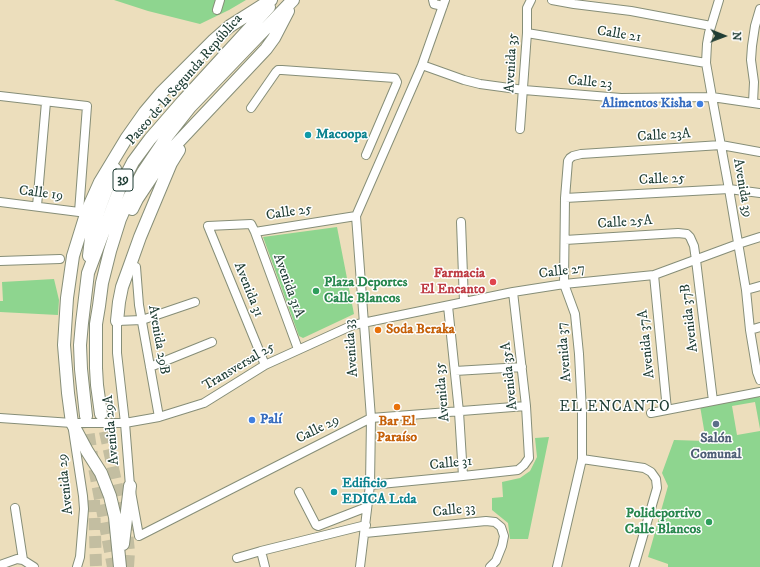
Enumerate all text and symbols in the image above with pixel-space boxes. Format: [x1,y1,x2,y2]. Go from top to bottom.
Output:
street label: Paseo de la Segunda República [123,11,247,149]
north arrow [704,16,744,56]
street label: Calle 21 [596,23,642,47]
text: N [729,32,743,41]
street label: Avenida 35 [502,33,522,93]
street label: Calle 23 [567,73,613,93]
place label: Alimentos Kisha [601,96,692,112]
marker: Alimentos Kisha [695,99,705,109]
street label: Calle 23A [637,126,691,146]
place label: Macoopa [316,127,367,143]
marker: Macoopa [303,130,313,140]
street label: Avenida 39 [729,157,755,219]
road number: 39 [113,169,133,191]
street label: Calle 25 [639,170,685,190]
street label: Calle 19 [18,183,64,205]
street label: Calle 25 [265,201,313,225]
street label: Calle 25A [597,213,653,233]
street label: Avenida 31A [269,252,307,320]
street label: Avenida 31 [229,260,267,320]
street label: Calle 27 [538,261,586,283]
place label: Farmacia El Encanto [420,266,485,298]
place label: Plaza Deportes Calle Blancos [324,275,407,308]
marker: Farmacia El Encanto [488,277,498,287]
street label: Avenida 37B [677,283,703,353]
marker: Plaza Deportes Calle Blancos [311,286,321,296]
street label: Avenida 29B [144,304,172,376]
street label: Avenida 37A [635,309,659,379]
street label: Avenida 33 [342,319,362,377]
street label: Avenida 37 [554,321,576,383]
place label: Soda Beraka [386,322,455,338]
marker: Soda Beraka [373,325,383,335]
street label: Transversal 25 [200,339,278,395]
street label: Avenida 35A [498,341,522,411]
street label: Avenida 35 [432,362,454,422]
street label: Avenida 29A [101,394,123,466]
district label: EL ENCANTO [559,399,671,417]
marker: Bar El Paraíso [392,402,402,412]
place label: Palí [260,412,282,428]
street label: Calle 29 [294,412,342,448]
place label: Bar El Paraíso [377,414,417,446]
marker: Palí [247,415,257,425]
marker: Salón Comunal [711,419,721,429]
place label: Salón Comunal [691,431,741,464]
street label: Avenida 29 [54,453,78,515]
street label: Calle 31 [429,453,473,475]
place label: Edificio EDICA Ltda [342,476,417,508]
marker: Edificio EDICA Ltda [329,487,339,497]
street label: Calle 33 [432,500,476,522]
place label: Polideportivo Calle Blancos [625,506,701,538]
marker: Polideportivo Calle Blancos [704,517,714,527]

